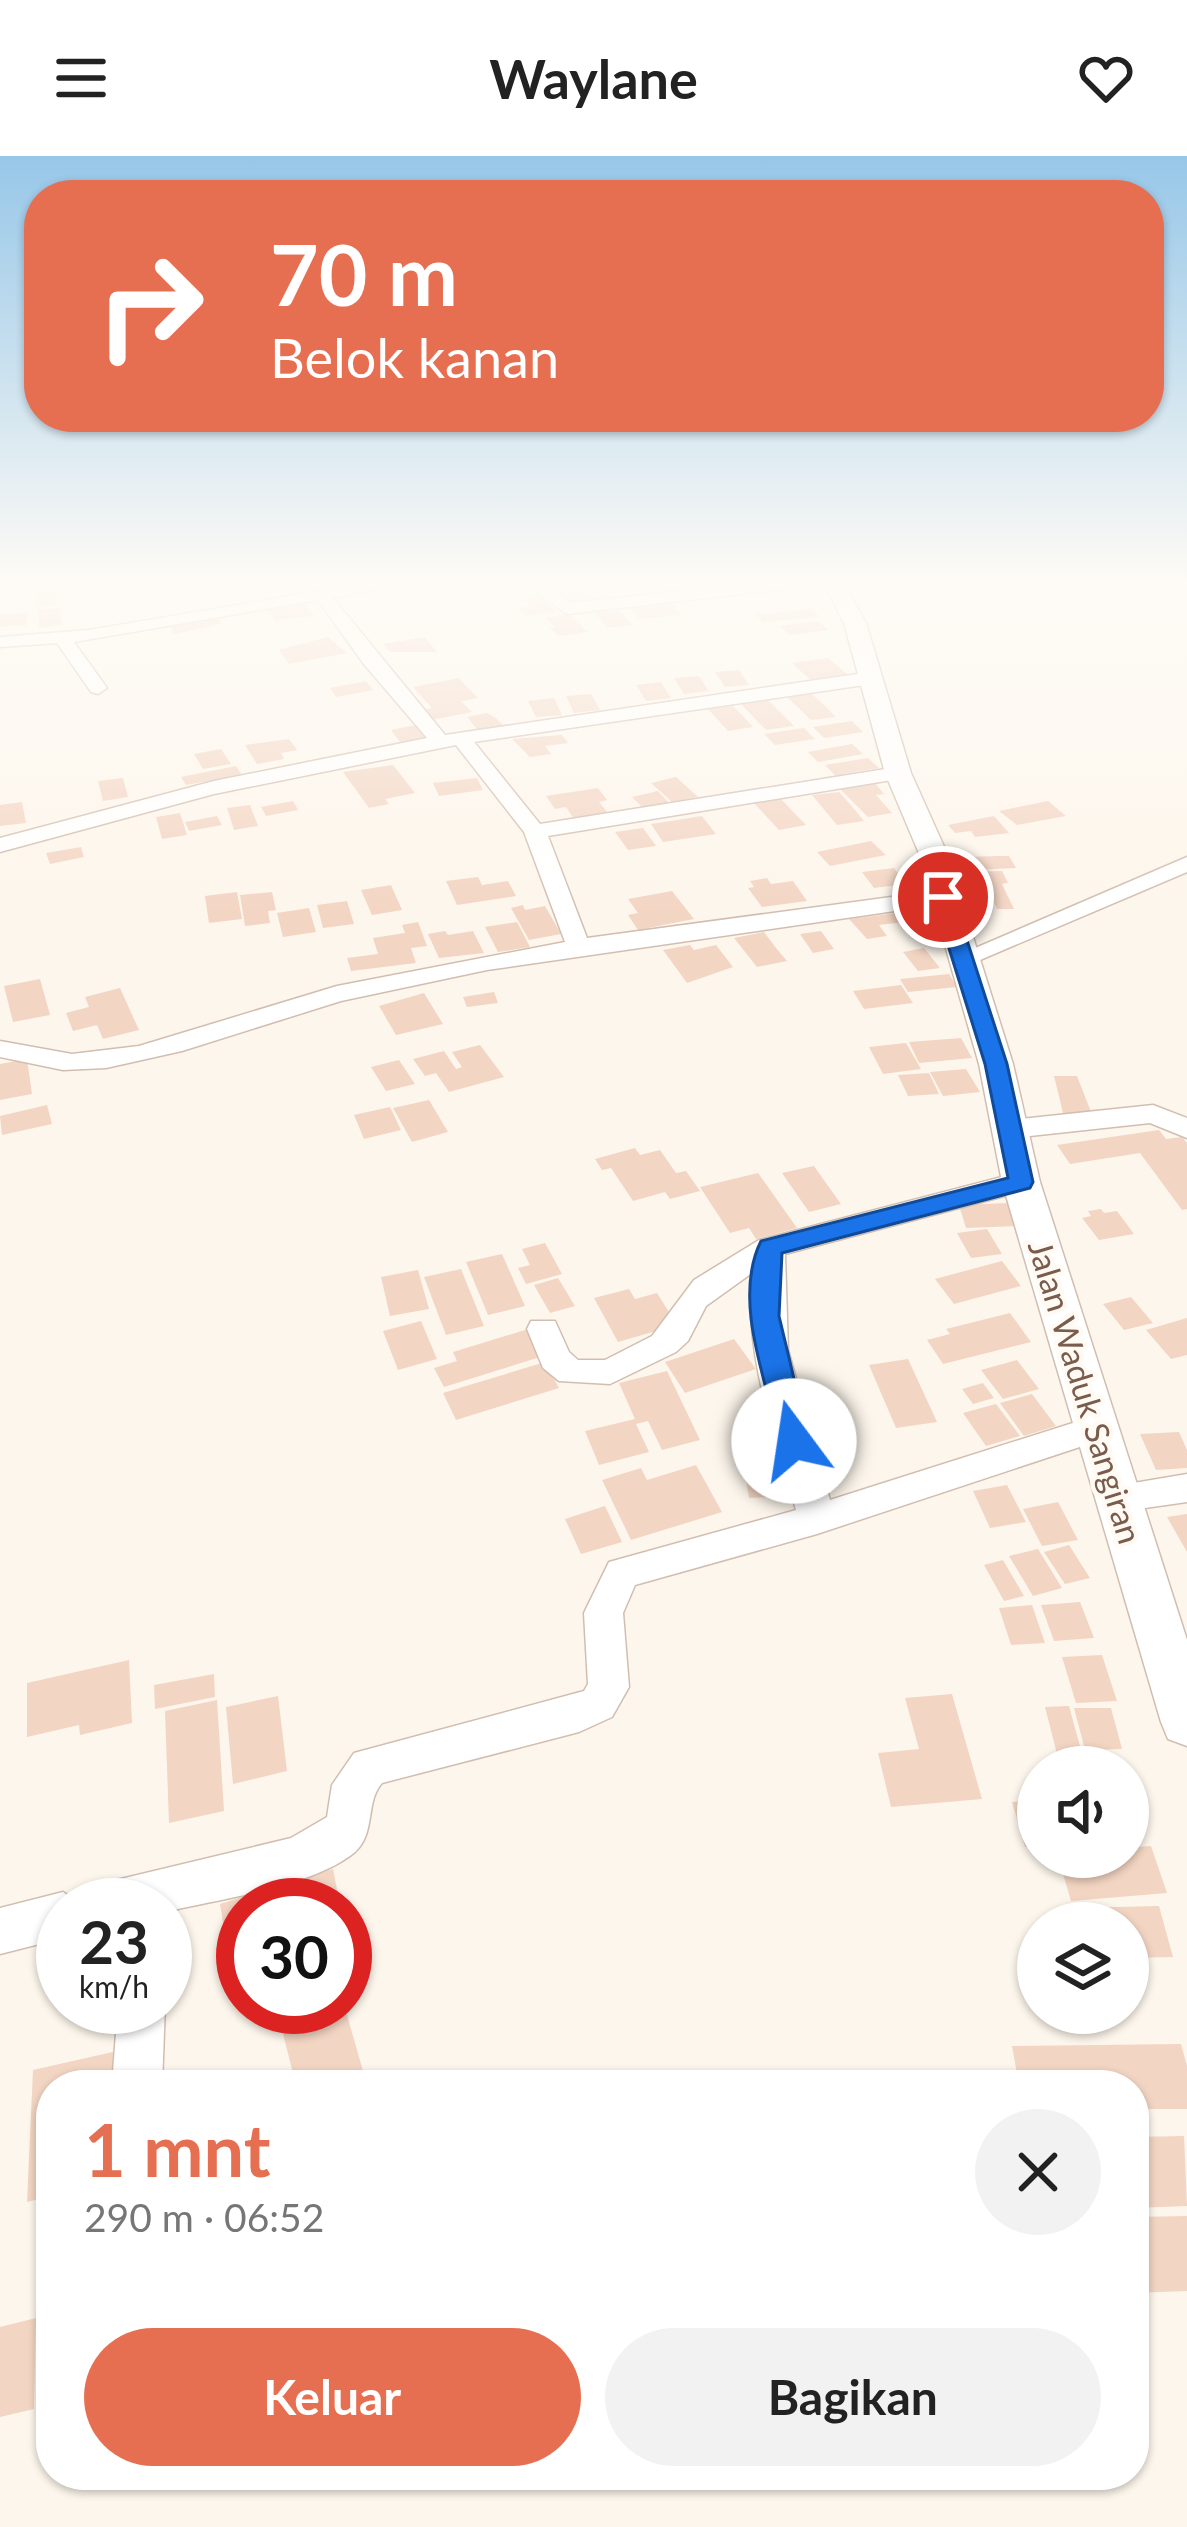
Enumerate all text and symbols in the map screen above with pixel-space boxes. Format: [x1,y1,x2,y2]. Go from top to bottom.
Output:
icon: menu [48,45,114,111]
icon: heart [1073,45,1139,111]
text: Waylane [489,46,698,111]
text: 70 m [270,223,458,324]
icon: right [72,228,228,384]
text: Belok kanan [270,325,559,390]
pin [892,846,994,948]
icon: arrive [910,864,976,930]
street label: Jalan Waduk Sangiran [1021,1235,1151,1548]
position arrow [731,1378,857,1504]
map controls [1017,1746,1149,2034]
button: sound [1017,1746,1149,1878]
speed limit sign: 30 [216,1878,372,2034]
button: layers [1017,1902,1149,2034]
text: 23 [79,1905,149,1977]
text: km/h [79,1968,149,2004]
text: 1 mnt [84,2106,270,2192]
button: close [975,2109,1101,2235]
text: 290 m · 06:52 [84,2194,324,2240]
button: Keluar [84,2328,581,2466]
button: Bagikan [605,2328,1101,2466]

